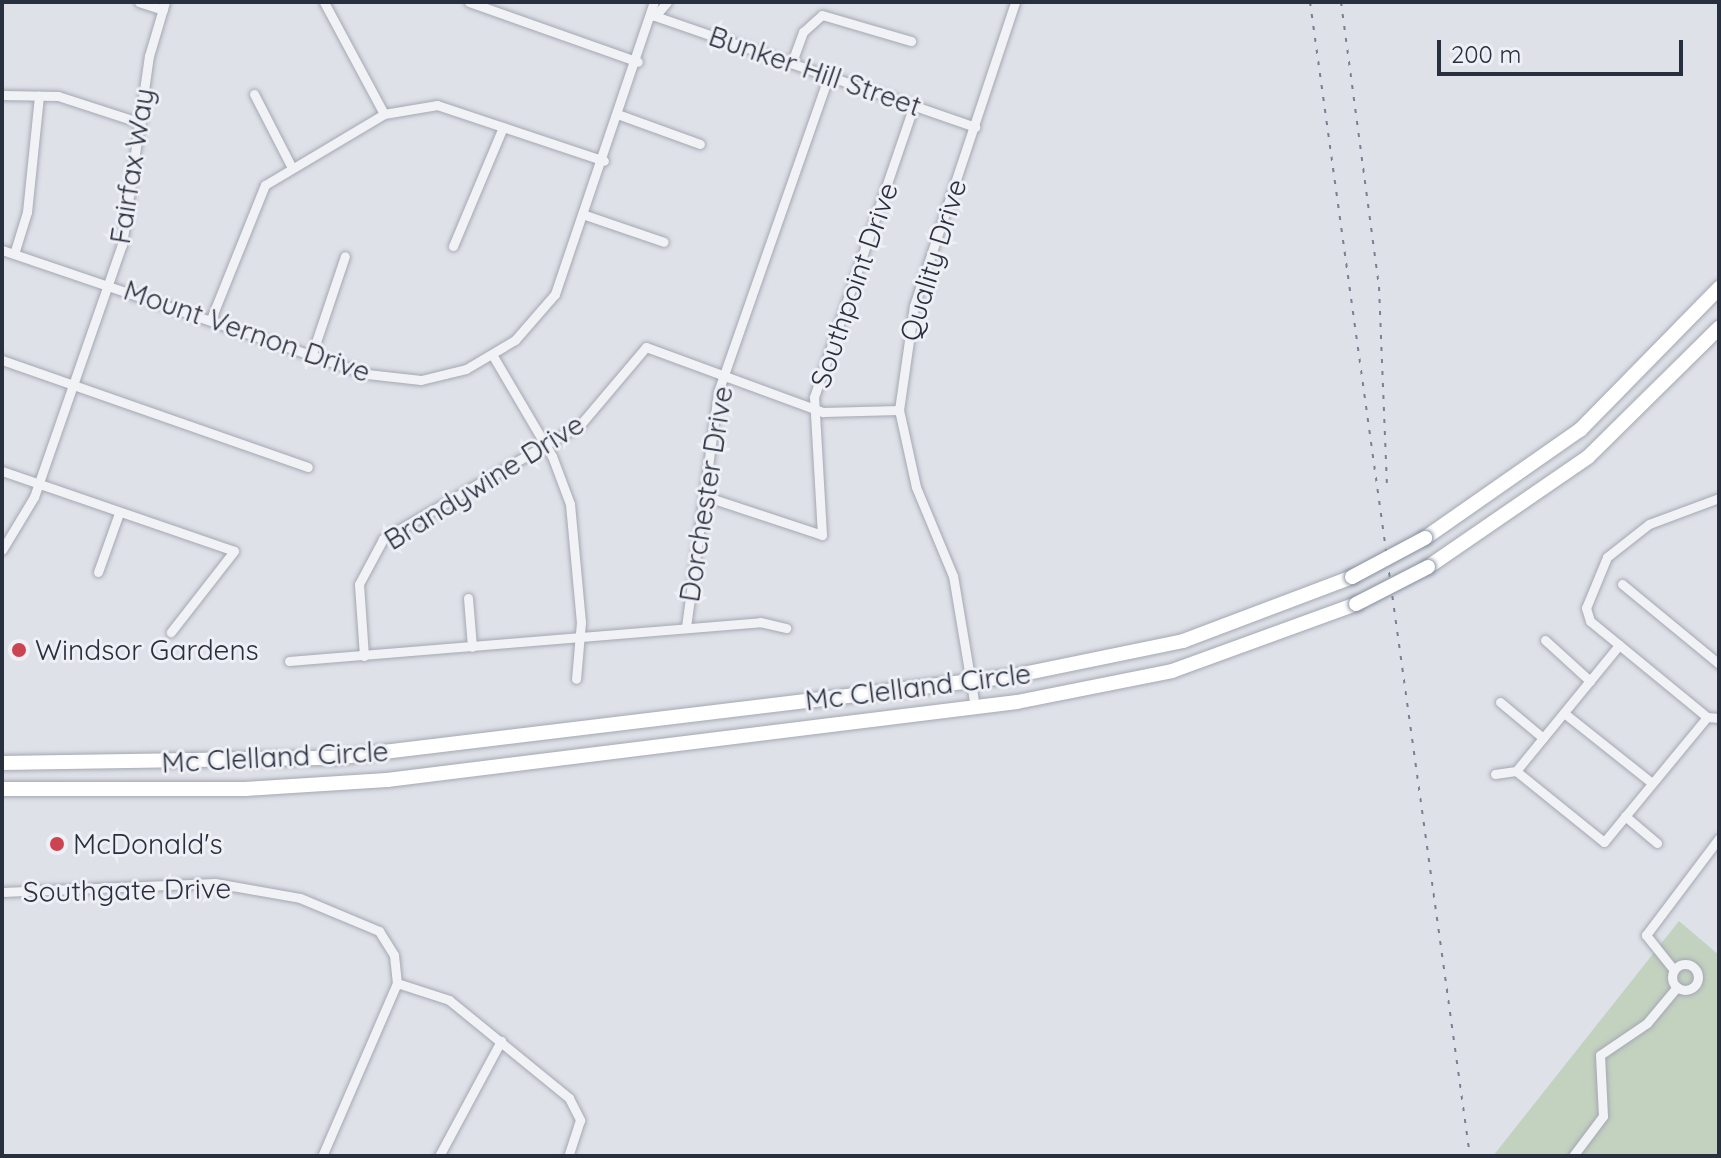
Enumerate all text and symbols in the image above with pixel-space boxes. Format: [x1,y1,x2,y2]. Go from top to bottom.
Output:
street label: Bunker Hill Street [705,19,925,123]
scale bar [1441,24,1687,74]
text: 200 m [1451,39,1521,69]
street label: Fairfax Way [103,86,161,246]
street label: Quality Drive [892,175,974,345]
street label: Southpoint Drive [803,178,905,392]
street label: Mount Vernon Drive [119,273,375,389]
street label: Dorchester Drive [672,384,740,604]
street label: Brandywine Drive [378,407,590,557]
place label: Windsor Gardens [35,633,259,667]
marker: Windsor Gardens [10,641,28,659]
street label: Mc Clelland Circle [803,656,1033,718]
street label: Mc Clelland Circle [161,734,389,780]
place label: McDonald's [73,827,223,861]
marker: McDonald's [48,835,66,853]
street label: Southgate Drive [22,871,232,909]

